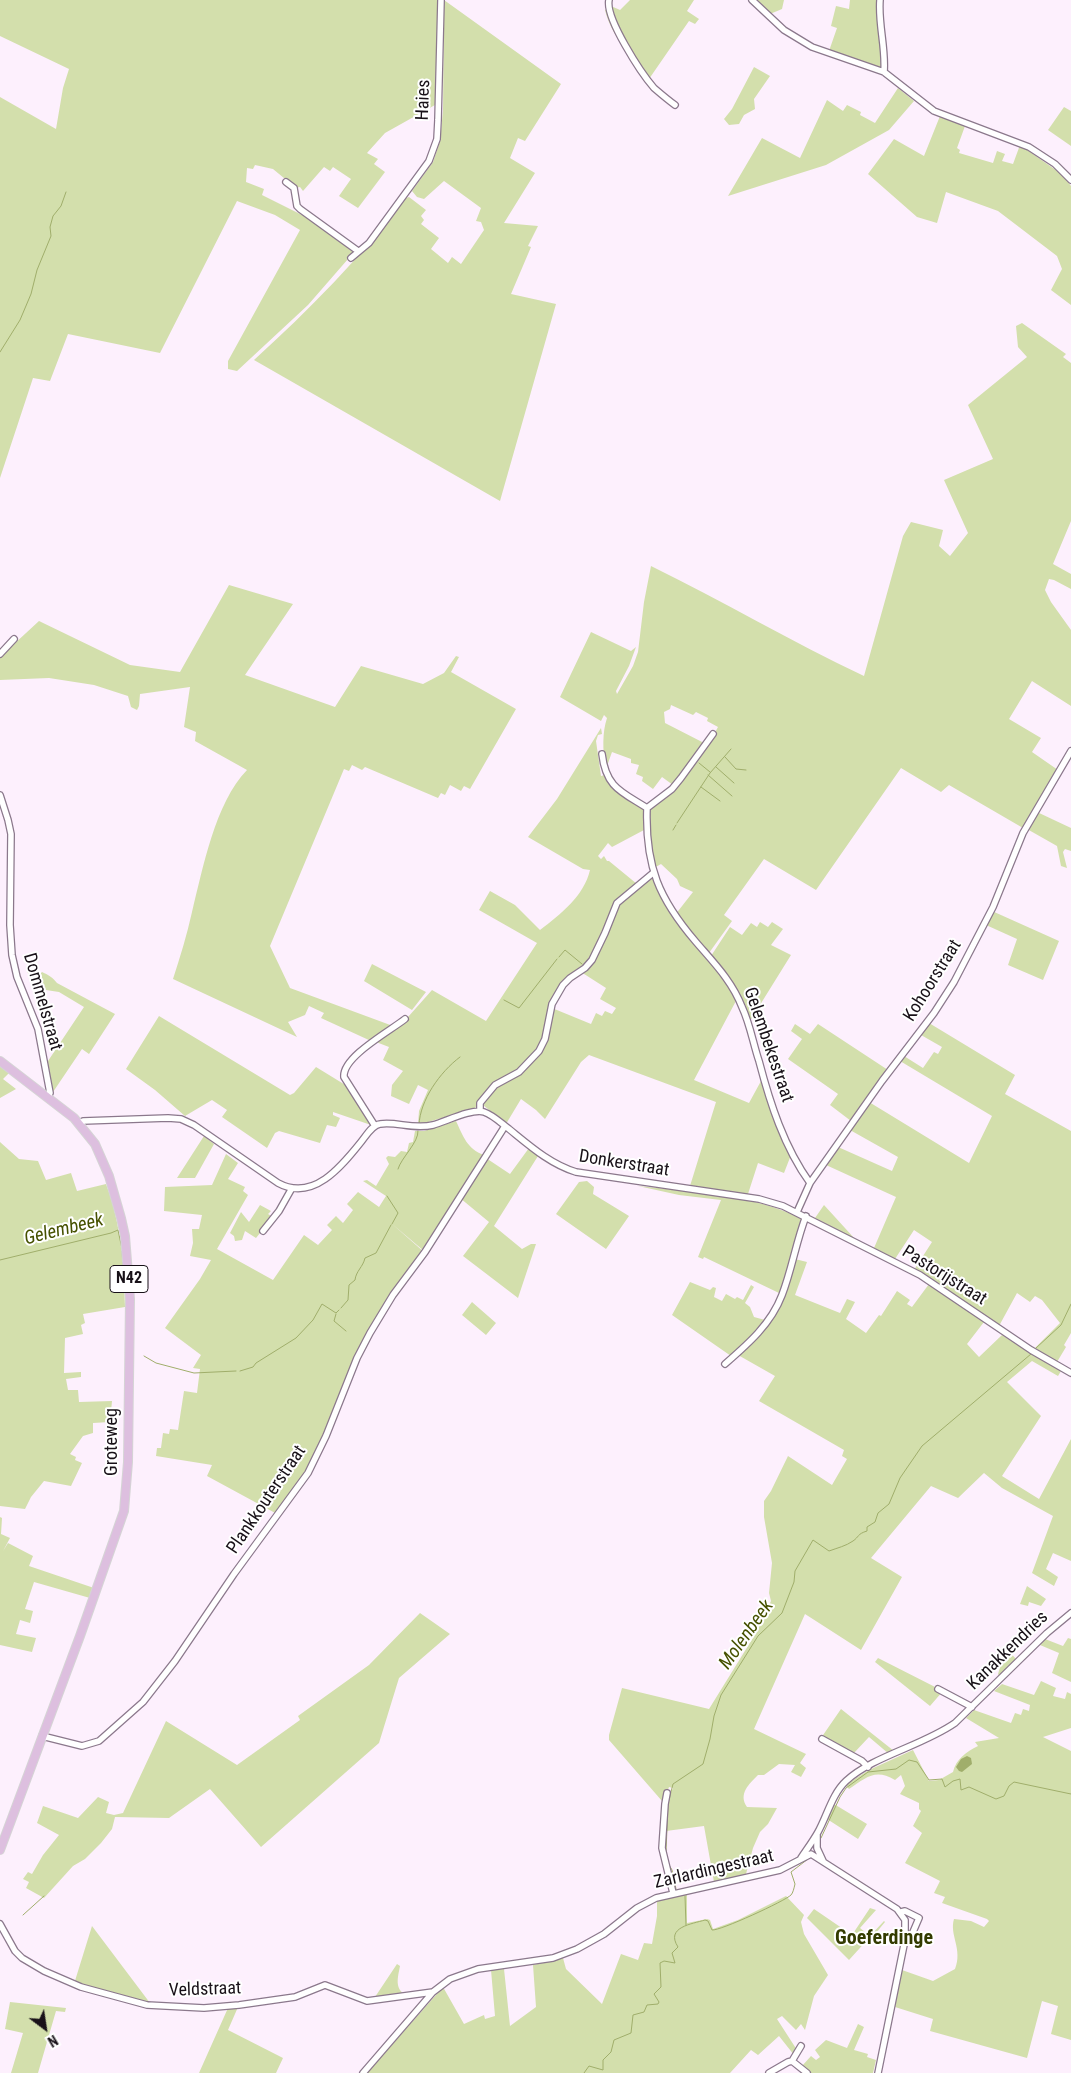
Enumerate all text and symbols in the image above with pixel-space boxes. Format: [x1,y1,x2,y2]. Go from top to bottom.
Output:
street label: Haies [412,79,436,121]
street label: Kohoorstraat [899,936,967,1026]
street label: Dommelstraat [18,951,66,1053]
street label: Gelembekestraat [738,985,798,1105]
street label: Donkerstraat [577,1146,671,1182]
water label: Gelembeek [22,1209,106,1251]
street label: Pastorijstraat [898,1241,990,1311]
road number: N42 [110,1266,148,1292]
street label: Groteweg [101,1408,123,1476]
street label: Plankkouterstraat [223,1442,311,1558]
water label: Molenbeek [715,1596,779,1674]
street label: Kanakkendries [963,1607,1053,1695]
street label: Zarlardingestraat [652,1846,776,1894]
district label: Goeferdinge [835,1927,933,1951]
street label: Veldstraat [168,1978,242,2002]
north arrow [20,2003,70,2053]
text: N [45,2032,61,2050]

